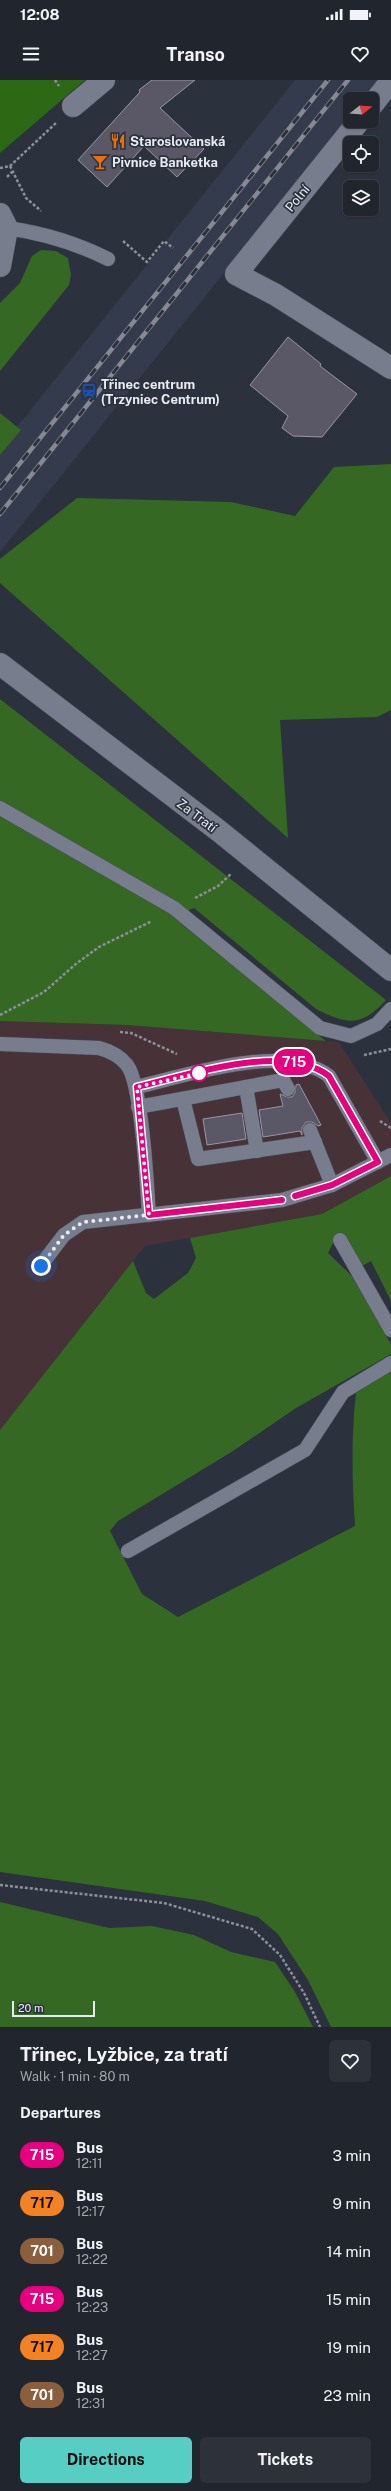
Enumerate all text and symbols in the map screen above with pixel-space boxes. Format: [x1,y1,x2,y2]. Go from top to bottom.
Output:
text: 12:08 [20,6,60,23]
icon: menu [20,43,42,65]
icon: heart [349,43,371,65]
text: Transo [166,44,225,65]
north arrow [343,92,379,128]
map controls [343,92,379,216]
restaurant icon: Staroslovanská [109,132,127,150]
place label: Staroslovanská [130,134,225,149]
button: locate [343,136,379,172]
bar icon: Pivnice Banketka [91,153,109,171]
place label: Pivnice Banketka [112,155,218,170]
button: layers [343,180,379,216]
street label: Polní [282,181,313,215]
place label: Třinec centrum (Trzyniec Centrum) [101,377,220,407]
station icon: Třinec centrum (Trzyniec Centrum) [80,382,98,400]
street label: Za Tratí [174,796,220,836]
line badge: 715 [271,1049,317,1075]
text: 715 [282,1054,306,1070]
unlabelled marker [190,1064,208,1082]
your location [31,1256,51,1276]
scale bar [12,1999,95,2018]
text: 20 m [18,2002,43,2014]
button: heart [329,2040,371,2082]
text: Třinec, Lyžbice, za tratí [20,2043,228,2065]
text: Walk · 1 min · 80 m [20,2069,130,2084]
text: Departures [20,2104,101,2121]
text: Bus [76,2139,103,2156]
text: 715 [30,2147,54,2163]
text: 3 min [332,2147,371,2164]
text: 12:11 [76,2156,103,2171]
text: Bus [76,2187,103,2204]
text: 717 [30,2195,54,2211]
text: 9 min [333,2195,371,2212]
text: 12:17 [76,2204,105,2219]
text: Bus [76,2235,103,2252]
text: 701 [30,2243,54,2259]
text: 14 min [326,2243,371,2260]
text: 12:22 [76,2252,108,2267]
text: Bus [76,2283,103,2300]
text: 715 [30,2291,54,2307]
text: 15 min [326,2291,371,2308]
text: 12:23 [76,2300,108,2315]
text: Bus [76,2331,103,2348]
text: 717 [30,2339,54,2355]
text: 19 min [326,2339,371,2356]
text: 12:27 [76,2348,108,2363]
text: Bus [76,2379,103,2396]
text: 701 [30,2387,54,2403]
text: 23 min [324,2387,371,2404]
text: 12:31 [76,2396,105,2411]
button: Directions [20,2437,192,2483]
button: Tickets [200,2437,371,2483]

